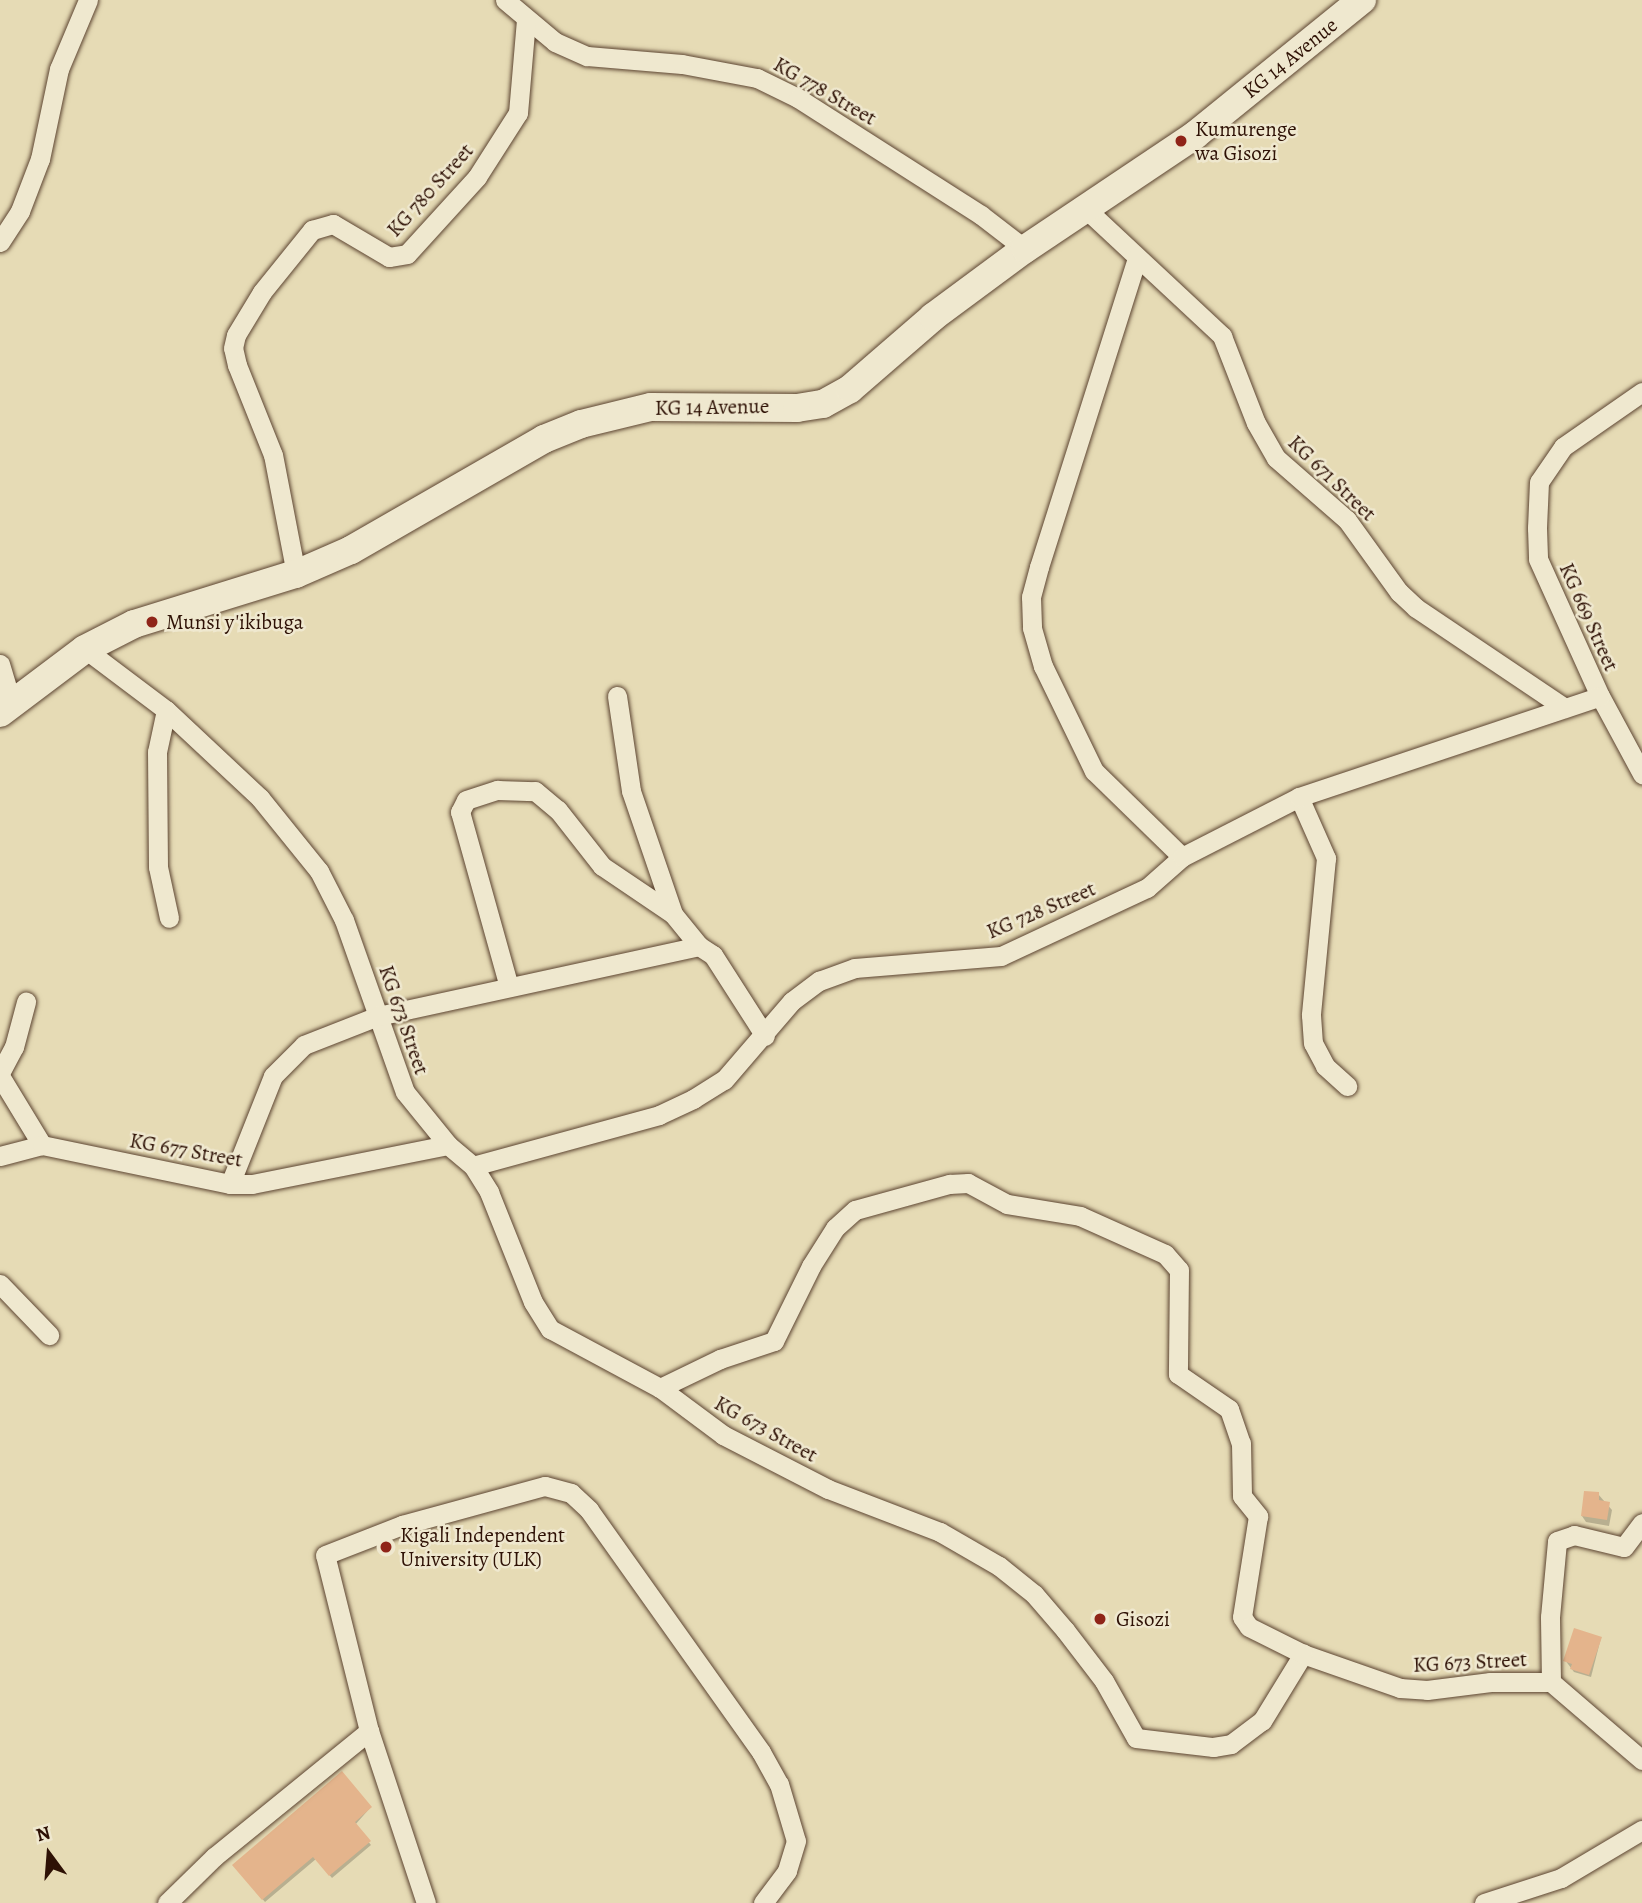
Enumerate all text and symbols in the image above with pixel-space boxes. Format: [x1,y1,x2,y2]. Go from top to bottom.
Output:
street label: KG 14 Avenue [1238,12,1342,104]
street label: KG 778 Street [769,51,881,131]
place label: Kumurenge wa Gisozi [1195,116,1297,166]
marker: Kumurenge wa Gisozi [1173,133,1189,149]
street label: KG 780 Street [382,138,478,242]
street label: KG 14 Avenue [655,393,769,421]
street label: KG 671 Street [1283,430,1381,526]
street label: KG 669 Street [1554,559,1624,675]
place label: Munsi y'ikibuga [166,609,303,635]
marker: Munsi y'ikibuga [144,614,160,630]
street label: KG 728 Street [983,876,1099,944]
street label: KG 673 Street [374,962,434,1078]
street label: KG 677 Street [128,1128,244,1172]
street label: KG 673 Street [710,1390,822,1468]
place label: Kigali Independent University (ULK) [400,1522,565,1572]
marker: Kigali Independent University (ULK) [378,1539,394,1555]
place label: Gisozi [1116,1606,1170,1632]
marker: Gisozi [1090,1609,1110,1629]
street label: KG 673 Street [1412,1646,1528,1678]
north arrow [14,1819,84,1889]
text: N [33,1819,53,1848]

